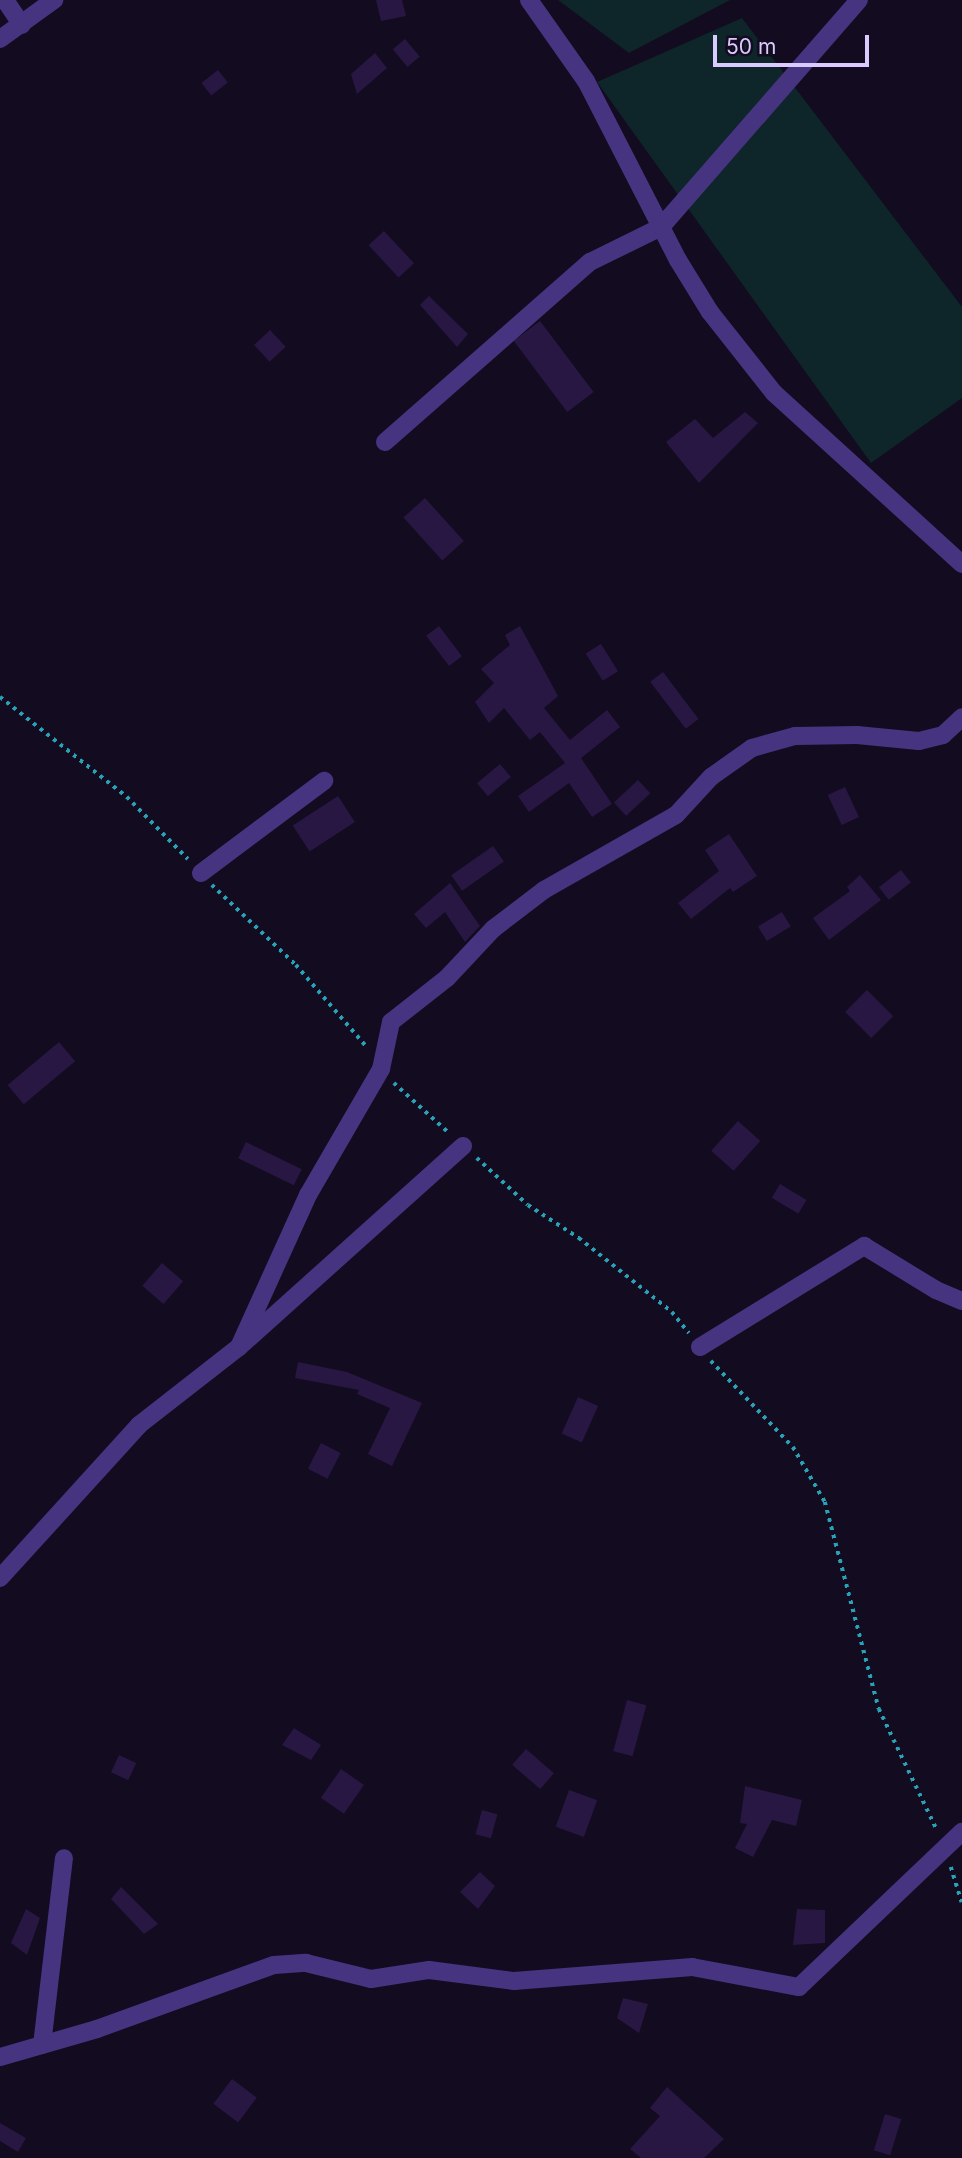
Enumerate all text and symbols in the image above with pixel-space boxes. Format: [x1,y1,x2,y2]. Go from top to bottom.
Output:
scale bar [717,21,873,65]
text: 50 m [726,34,776,59]

